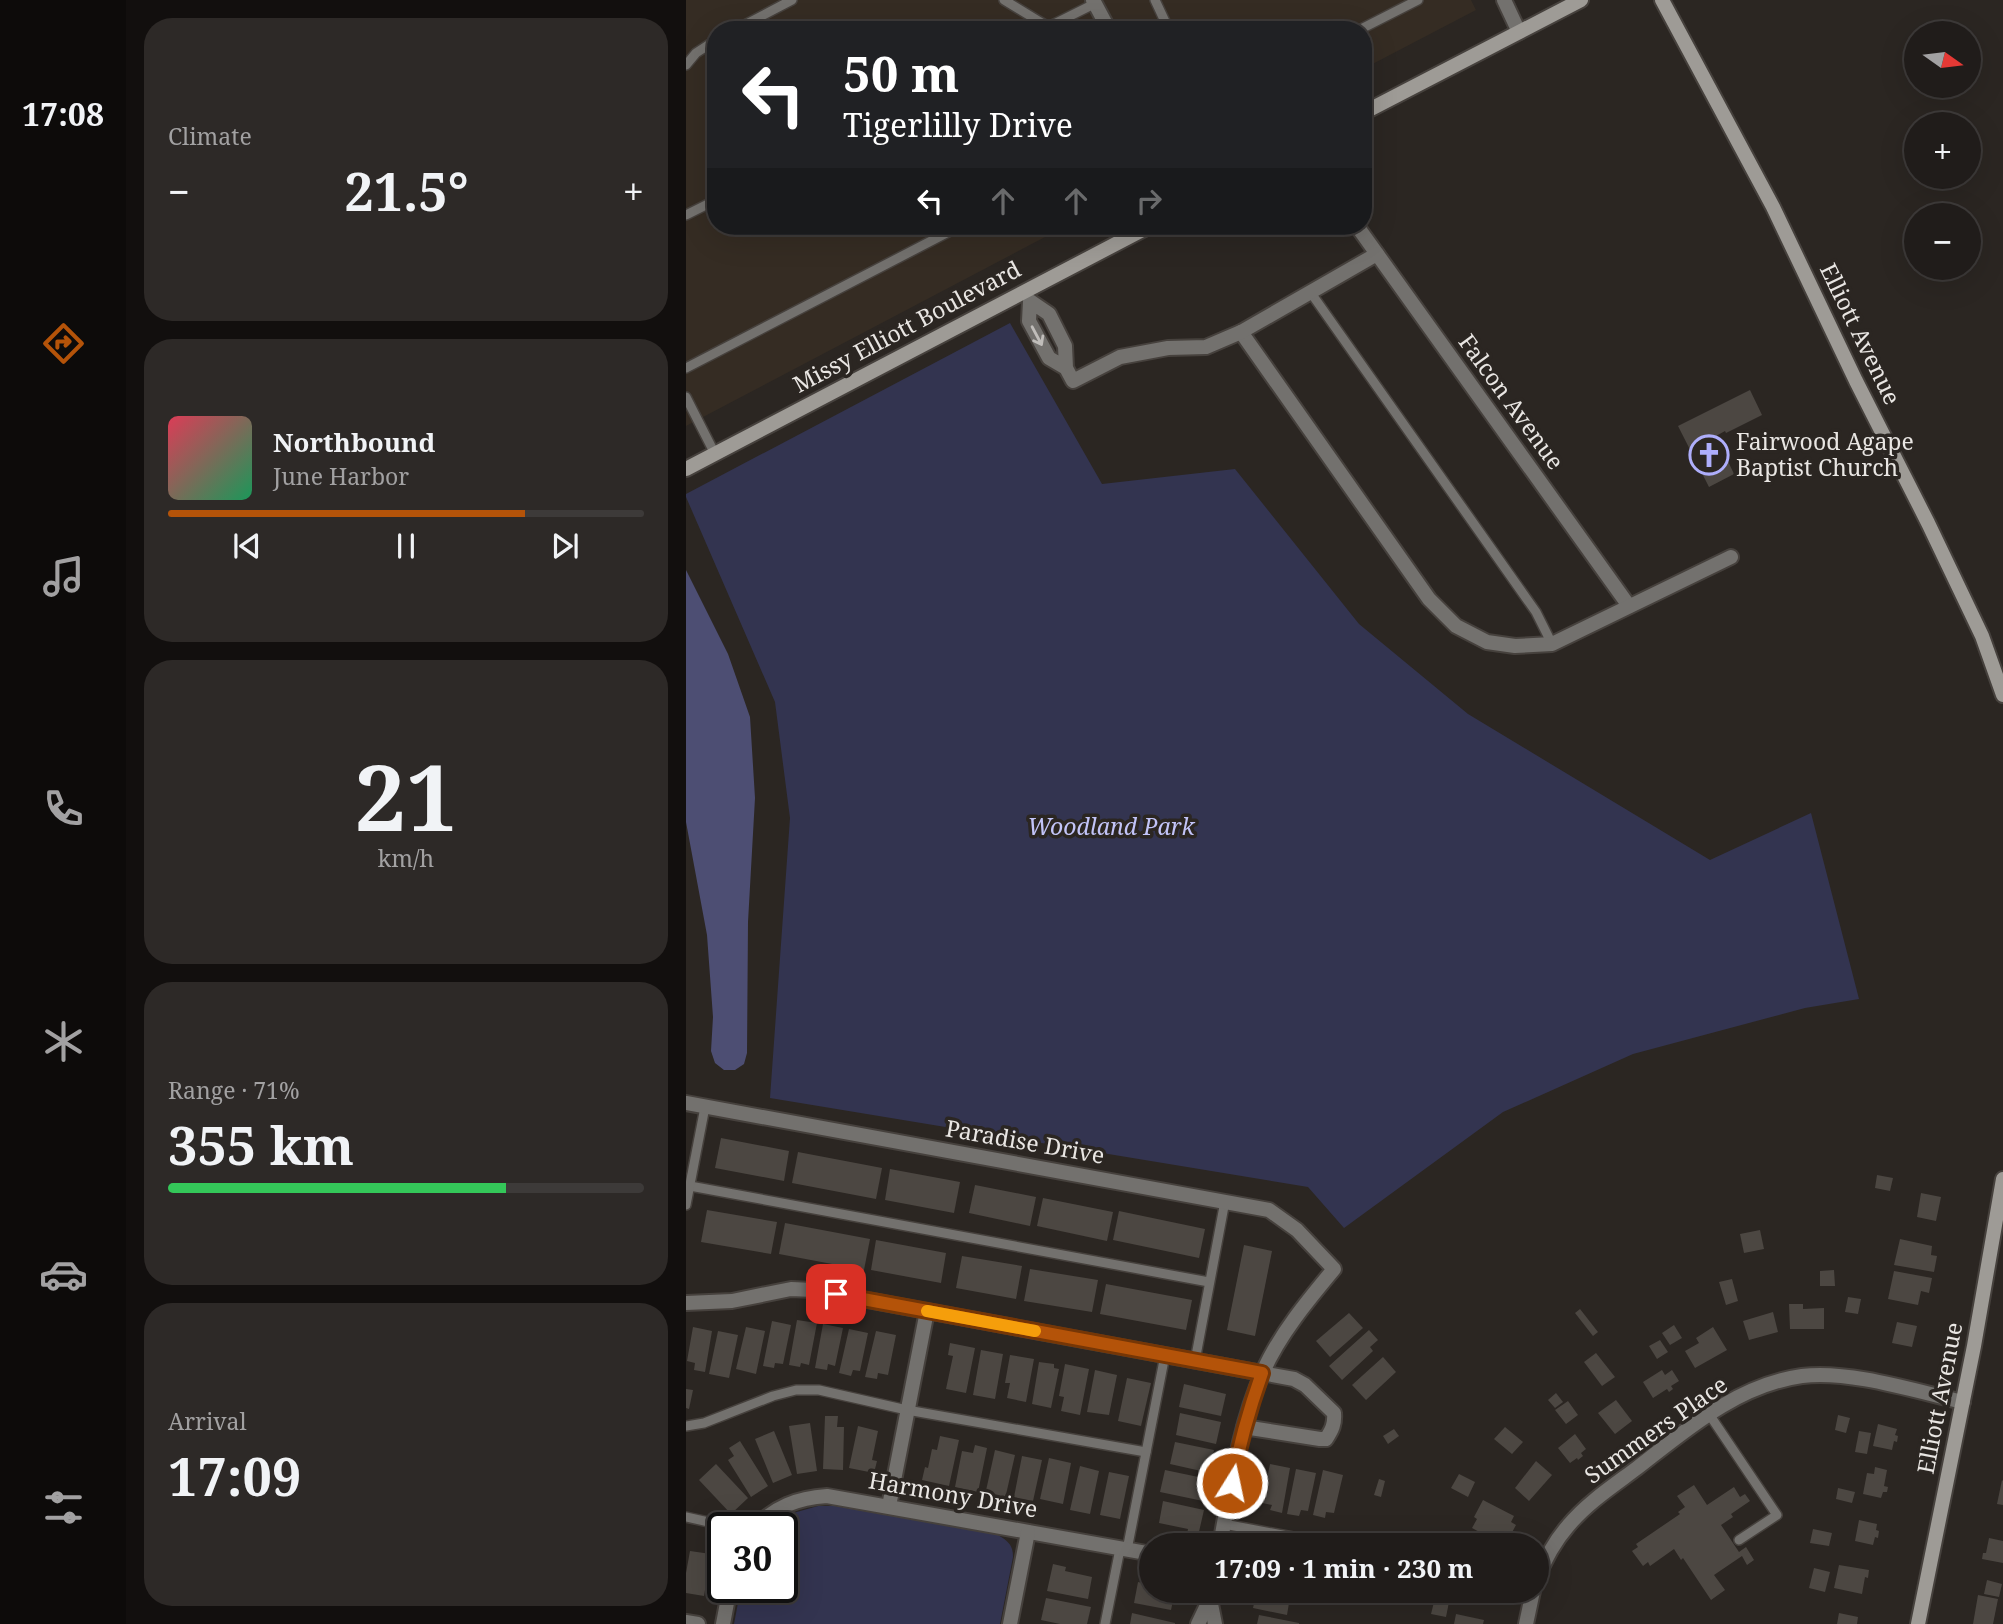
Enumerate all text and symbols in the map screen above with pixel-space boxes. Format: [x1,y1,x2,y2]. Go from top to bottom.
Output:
north arrow [1904,21,1981,98]
map controls [1904,21,1981,280]
text: 50 m [843,40,959,106]
icon: left [728,49,819,140]
text: 17:08 [22,92,104,135]
text: Tigerlilly Drive [843,103,1073,146]
button: + [1904,112,1981,189]
text: Climate [168,120,252,152]
text: 21.5° [344,155,469,226]
text: − [168,165,190,217]
text: + [623,165,644,217]
icon: left [911,182,949,220]
icon: ahead [984,182,1022,220]
icon: ahead [1057,182,1095,220]
icon: right [1130,182,1168,220]
button: − [1904,203,1981,280]
street label: Missy Elliott Boulevard [787,252,1026,400]
street label: Elliott Avenue [1813,258,1909,410]
icon: directions [39,319,88,368]
one-way arrow [1030,325,1044,345]
street label: Falcon Avenue [1452,327,1572,476]
text: Northbound [273,424,435,460]
place label: Fairwood Agape Baptist Church [1736,425,1914,483]
church icon: Fairwood Agape Baptist Church [1688,434,1730,476]
text: June Harbor [273,460,409,492]
icon: previous [228,527,266,565]
icon: pause [387,527,425,565]
icon: next [546,527,584,565]
icon: music [39,552,88,601]
text: 21 [355,734,457,858]
icon: phone [39,784,88,833]
park label: Woodland Park [1027,810,1196,842]
text: km/h [378,842,434,874]
icon: climate [39,1017,88,1066]
text: Range · 71% [168,1074,300,1106]
text: 355 km [168,1109,354,1180]
street label: Paradise Drive [943,1111,1107,1171]
icon: car [39,1250,88,1299]
pin [806,1264,866,1324]
icon: arrive [817,1275,855,1313]
street label: Elliott Avenue [1909,1319,1969,1476]
street label: Summers Place [1578,1368,1733,1490]
text: Arrival [168,1405,247,1437]
text: 17:09 [168,1440,301,1511]
position arrow [1195,1446,1269,1520]
street label: Harmony Drive [866,1463,1040,1525]
icon: filters [39,1483,88,1532]
speed limit sign: 30 [707,1512,798,1603]
text: 17:09 · 1 min · 230 m [1214,1550,1474,1586]

